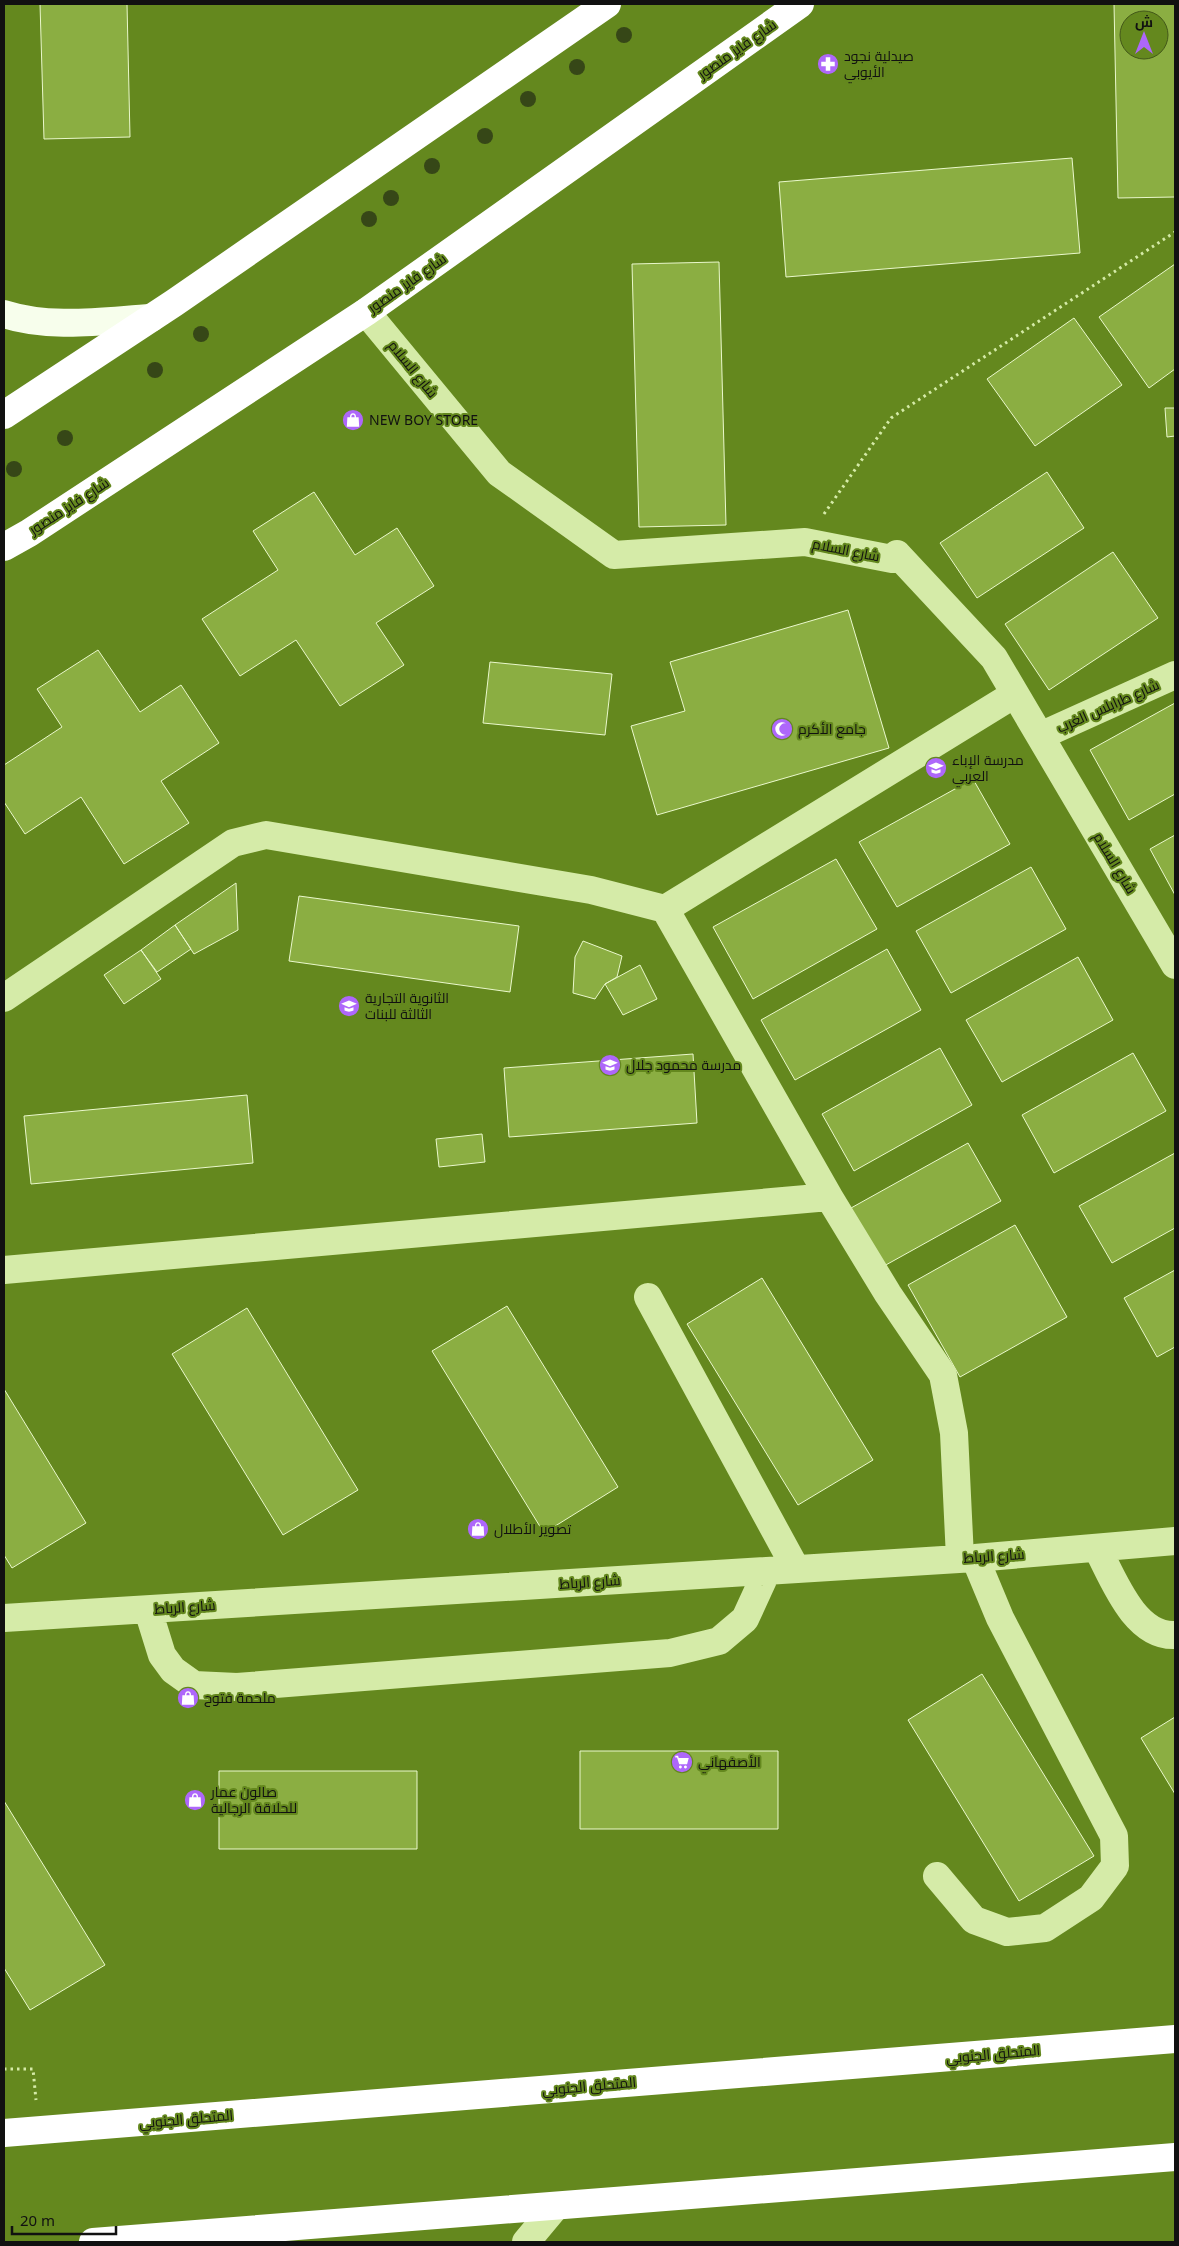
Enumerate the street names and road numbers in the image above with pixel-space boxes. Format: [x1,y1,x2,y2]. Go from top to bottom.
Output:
street label: شارع فايز منصور [693,14,780,83]
street label: شارع فايز منصور [363,248,450,317]
street label: شارع السلام [384,336,442,402]
street label: شارع فايز منصور [24,473,112,539]
street label: شارع السلام [810,534,882,566]
street label: شارع طرابلس الغرب [1054,674,1162,737]
street label: شارع السلام [1089,828,1141,898]
street label: شارع الرباط [963,1544,1025,1567]
street label: شارع الرباط [559,1570,621,1593]
street label: شارع الرباط [154,1595,216,1618]
street label: المتحلق الجنوبي [945,2040,1041,2070]
street label: المتحلق الجنوبي [541,2072,637,2102]
street label: المتحلق الجنوبي [138,2105,234,2135]

